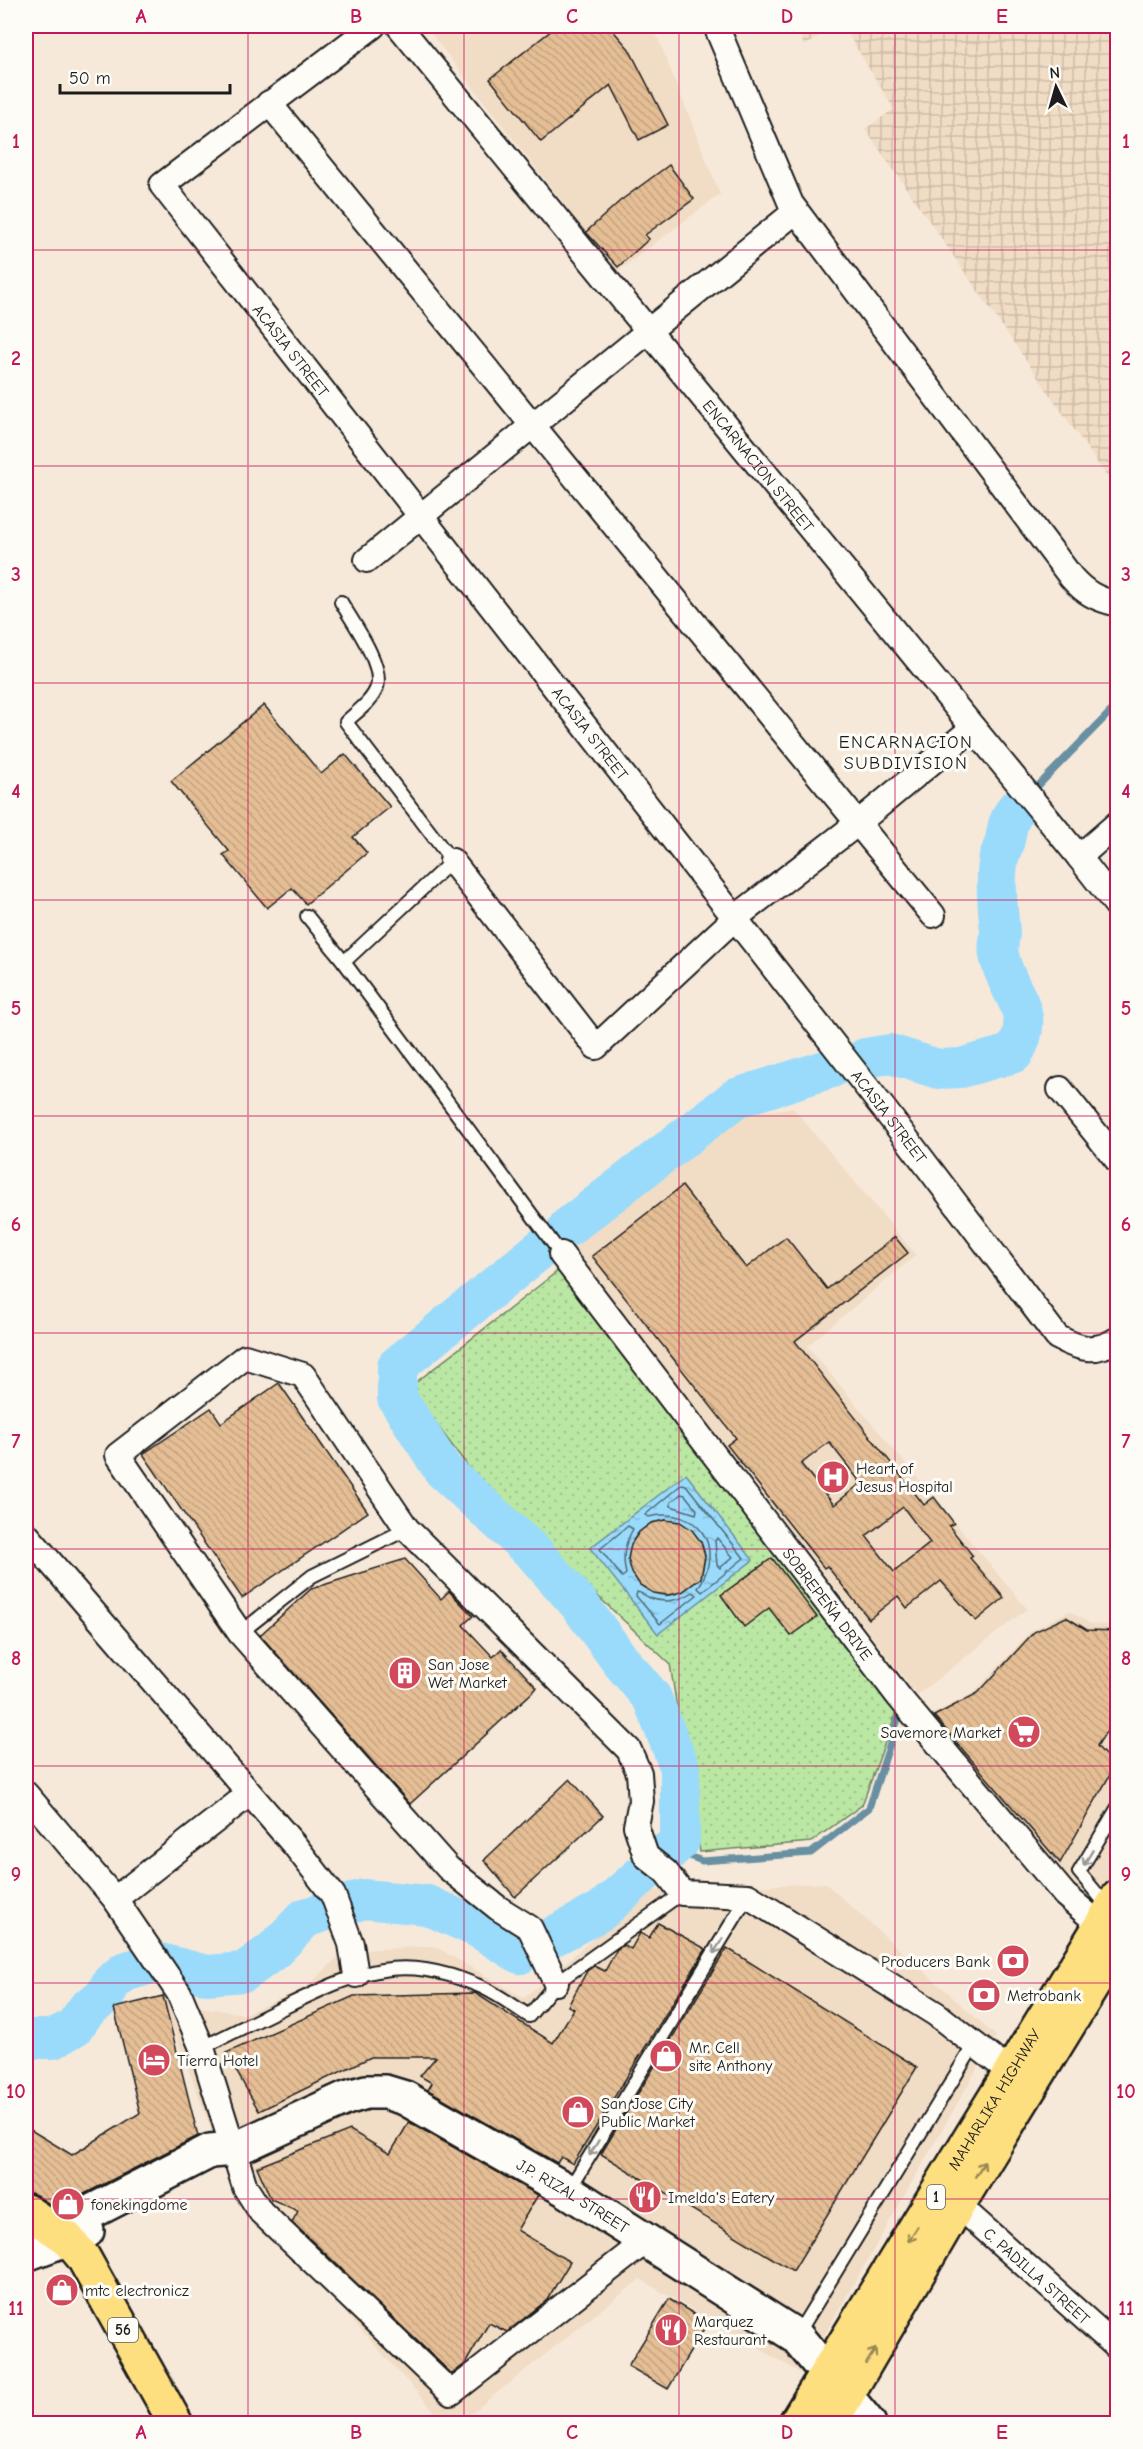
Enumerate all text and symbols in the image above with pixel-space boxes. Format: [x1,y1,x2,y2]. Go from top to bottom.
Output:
text: A [135,5,147,28]
text: B [350,5,362,28]
text: C [566,5,578,28]
text: D [781,5,793,28]
text: E [996,5,1008,28]
scale bar [60,57,230,95]
north arrow [1026,57,1086,117]
text: N [1049,64,1061,82]
text: 50 m [69,68,111,89]
text: 1 [12,130,20,153]
text: 1 [1122,130,1130,153]
street label: ACASIA STREET [249,301,333,401]
text: 2 [11,347,21,370]
text: 2 [1121,347,1131,370]
street label: ENCARNACION STREET [699,397,818,536]
text: 3 [11,563,21,586]
text: 3 [1121,563,1131,586]
street label: ACASIA STREET [548,684,632,784]
district label: ENCARNACION SUBDIVISION [839,732,973,774]
text: 4 [11,780,21,803]
text: 4 [1121,780,1131,803]
text: 5 [11,997,21,1020]
text: 5 [1121,997,1131,1020]
street label: ACASIA STREET [847,1067,930,1168]
text: 6 [11,1213,21,1236]
text: 6 [1121,1213,1131,1236]
text: 7 [12,1430,21,1453]
text: 7 [1122,1430,1131,1453]
hospital icon: Heart of Jesus Hospital [815,1459,851,1495]
place label: Heart of Jesus Hospital [856,1460,953,1496]
street label: SOBREPEÑA DRIVE [779,1545,876,1664]
text: 8 [11,1647,21,1670]
text: 8 [1121,1647,1131,1670]
building icon: San Jose Wet Market [387,1655,423,1691]
place label: San Jose Wet Market [428,1656,507,1692]
supermarket icon: Savemore Market [1006,1714,1042,1750]
place label: Savemore Market [880,1724,1001,1742]
one-way arrow [1081,1849,1093,1866]
text: 9 [11,1863,21,1886]
text: 9 [1121,1863,1131,1886]
one-way arrow [711,1937,723,1954]
bank icon: Producers Bank [995,1943,1031,1979]
place label: Producers Bank [881,1953,990,1971]
bank icon: Metrobank [966,1977,1002,2013]
place label: Metrobank [1007,1987,1081,2005]
street label: MAHARLIKA HIGHWAY [945,2025,1045,2174]
shop icon: Mr. Cell site Anthony [648,2038,684,2074]
place label: Mr. Cell site Anthony [689,2039,773,2075]
hotel icon: Tierra Hotel [136,2042,172,2078]
place label: Tierra Hotel [177,2052,259,2070]
text: 10 [6,2080,26,2103]
text: 10 [1116,2080,1136,2103]
shop icon: San Jose City Public Market [560,2094,596,2130]
place label: San Jose City Public Market [601,2095,695,2131]
one-way arrow [588,2139,600,2156]
street label: J.P. RIZAL STREET [513,2156,632,2238]
one-way arrow [975,2161,987,2178]
restaurant icon: Imelda's Eatery [627,2179,663,2215]
road number: 1 [927,2185,945,2209]
shop icon: fonekingdome [50,2186,86,2222]
place label: Imelda's Eatery [668,2189,775,2207]
place label: fonekingdome [90,2196,187,2214]
street label: C. PADILLA STREET [980,2224,1094,2329]
one-way arrow [906,2225,918,2242]
shop icon: mtc electronicz [44,2272,80,2308]
place label: mtc electronicz [85,2282,189,2300]
text: 11 [8,2297,24,2320]
text: 11 [1118,2297,1134,2320]
restaurant icon: Marquez Restaurant [653,2312,689,2348]
place label: Marquez Restaurant [694,2313,767,2349]
road number: 56 [108,2318,138,2342]
one-way arrow [866,2348,878,2365]
text: A [135,2421,147,2444]
text: B [350,2421,362,2444]
text: C [566,2421,578,2444]
text: D [781,2421,793,2444]
text: E [996,2421,1008,2444]

